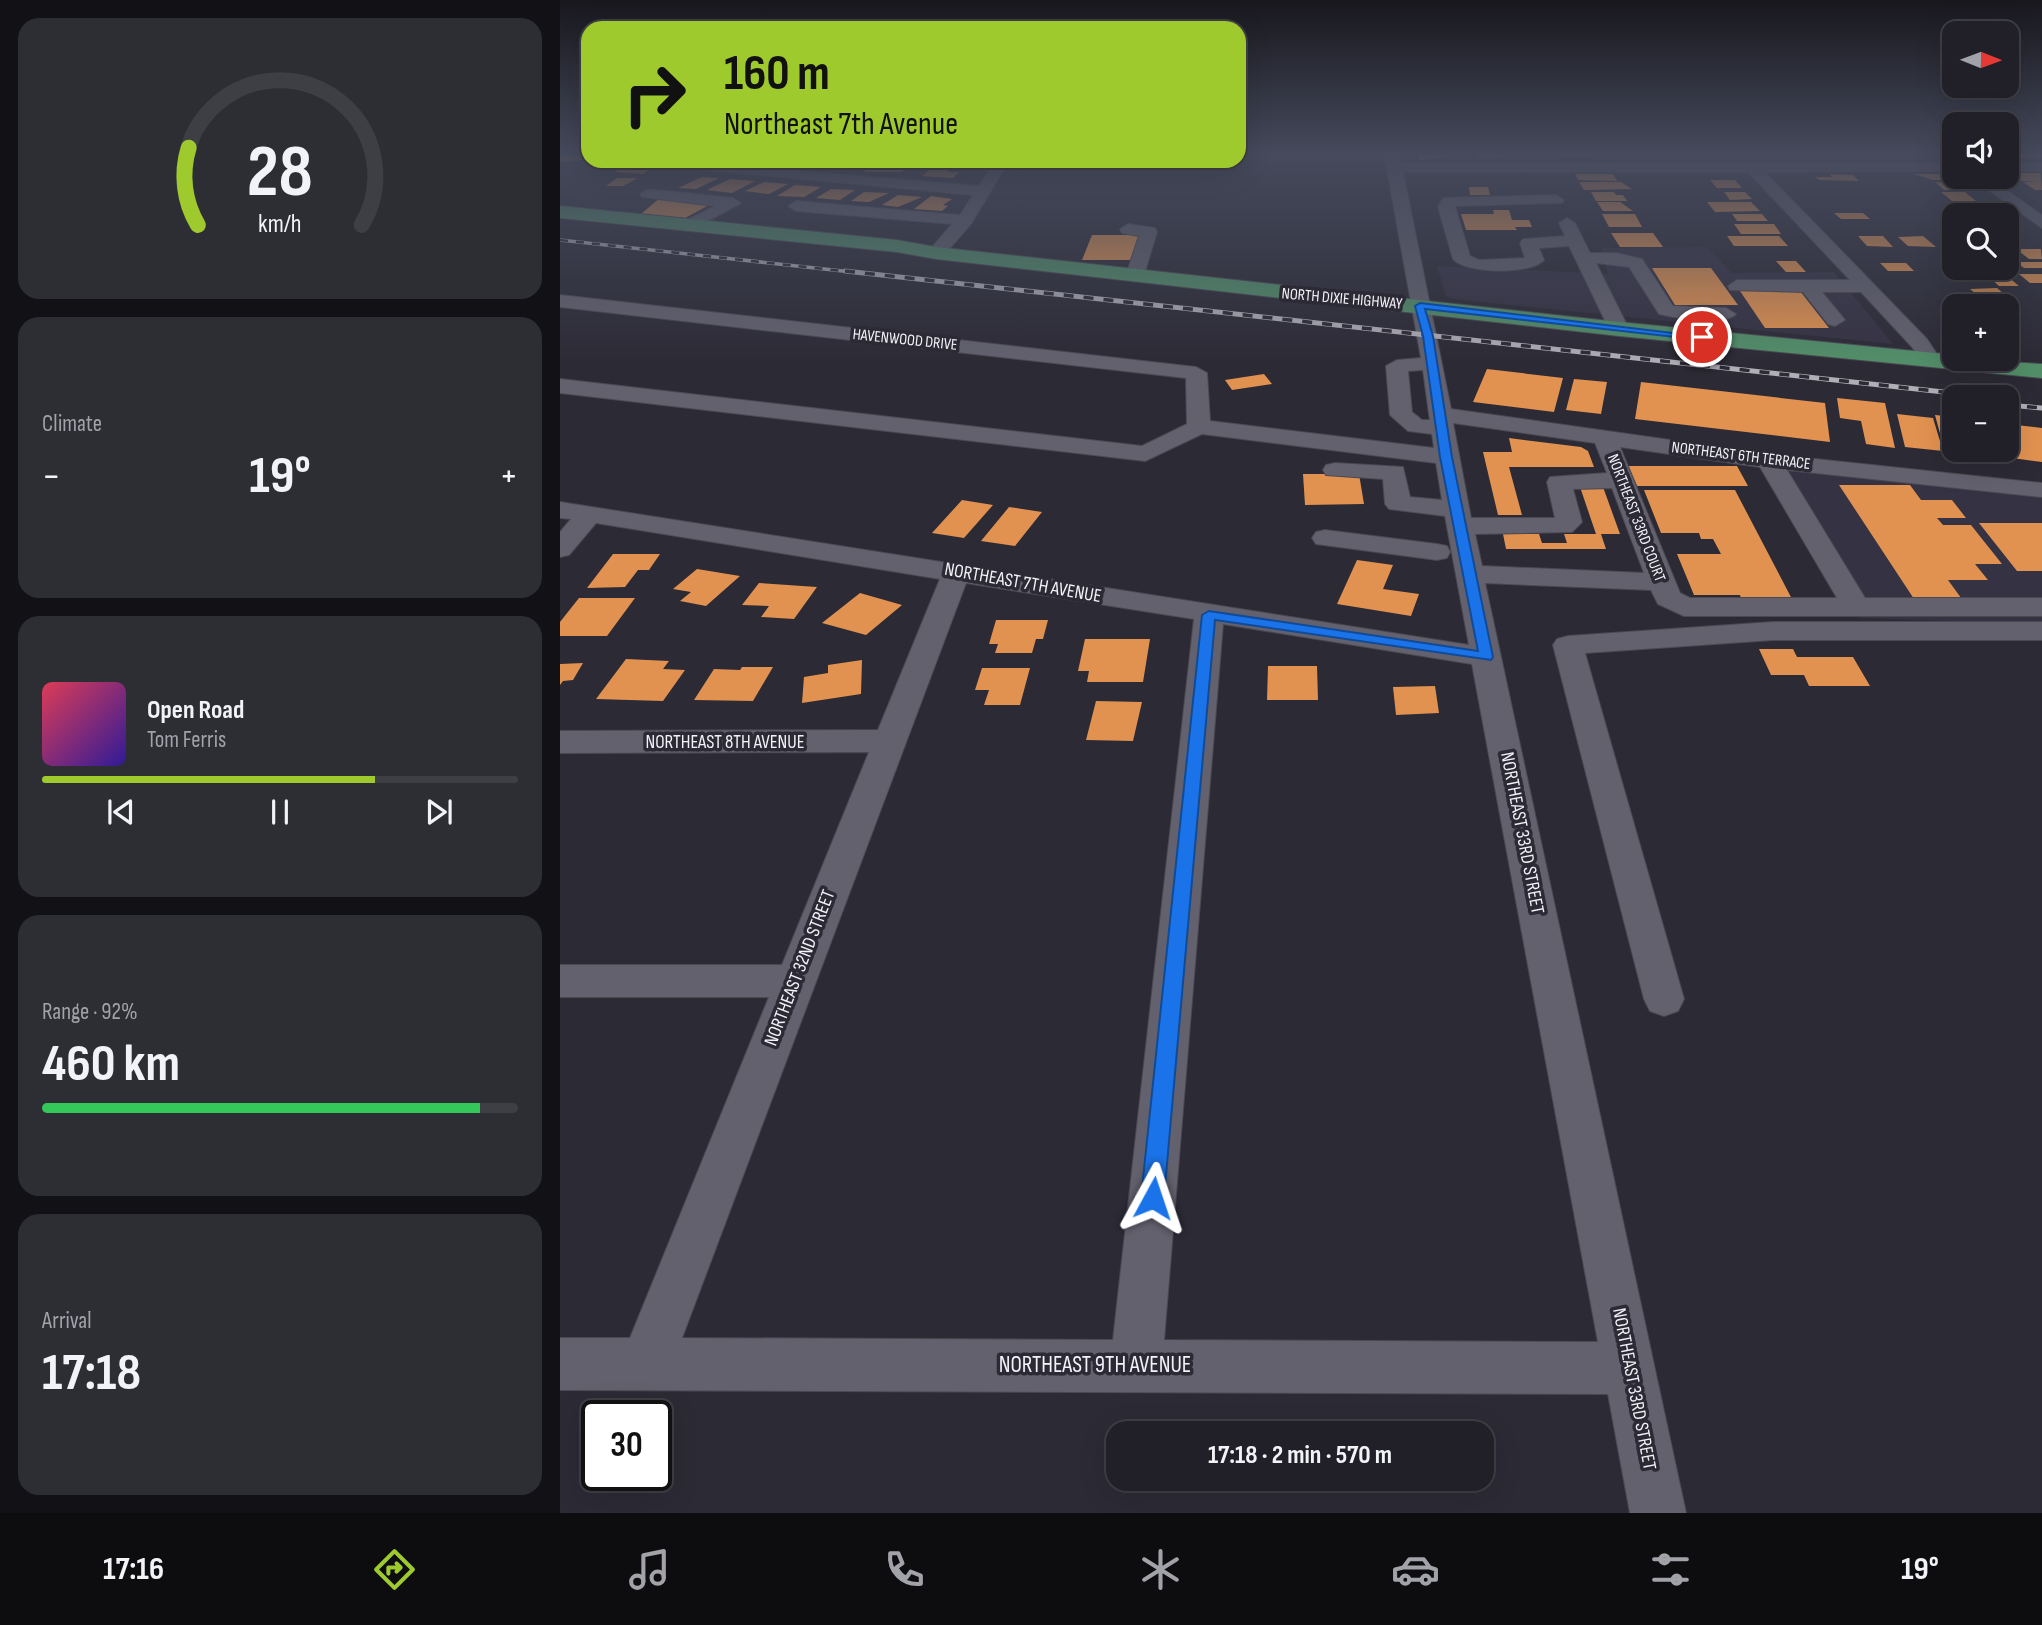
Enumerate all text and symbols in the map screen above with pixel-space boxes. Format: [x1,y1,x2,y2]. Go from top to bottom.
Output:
north arrow [1942,21,2020,98]
map controls [1942,21,2019,462]
text: 160 m [724,45,830,104]
icon: right [609,49,700,140]
text: Northeast 7th Avenue [724,105,958,144]
button: sound [1942,112,2019,189]
text: 28 [247,129,313,217]
button: search [1942,203,2019,280]
text: km/h [258,208,302,239]
street label: NORTH DIXIE HIGHWAY [1281,284,1403,314]
button: + [1942,294,2019,371]
pin [1672,307,1732,367]
icon: arrive [1683,318,1721,356]
street label: HAVENWOOD DRIVE [852,325,958,355]
button: − [1942,385,2019,462]
text: Climate [42,410,102,438]
street label: NORTHEAST 6TH TERRACE [1670,438,1812,474]
text: 19° [249,445,311,508]
street label: NORTHEAST 33RD COURT [1603,451,1669,585]
text: − [42,454,61,499]
text: + [499,454,518,499]
street label: NORTHEAST 7TH AVENUE [943,558,1103,608]
text: Open Road [147,695,244,726]
text: Tom Ferris [147,726,226,754]
street label: NORTHEAST 8TH AVENUE [645,731,805,754]
street label: NORTHEAST 33RD STREET [1495,750,1549,916]
icon: previous [102,793,140,831]
icon: pause [261,793,299,831]
icon: next [420,793,458,831]
street label: NORTHEAST 32ND STREET [760,887,840,1049]
text: Range · 92% [42,998,138,1026]
text: 460 km [42,1033,180,1096]
position arrow [1116,1161,1190,1235]
street label: NORTHEAST 33RD STREET [1607,1306,1661,1472]
text: Arrival [42,1307,91,1335]
text: 17:18 [42,1342,141,1405]
street label: NORTHEAST 9TH AVENUE [999,1351,1191,1379]
speed limit sign: 30 [581,1400,672,1491]
text: 17:18 · 2 min · 570 m [1208,1440,1392,1471]
icon: directions [370,1545,419,1594]
icon: music [625,1545,674,1594]
icon: phone [880,1545,929,1594]
icon: climate [1136,1545,1185,1594]
icon: car [1391,1545,1440,1594]
icon: filters [1646,1545,1695,1594]
text: 17:16 [103,1550,164,1589]
text: 19° [1901,1550,1939,1589]

